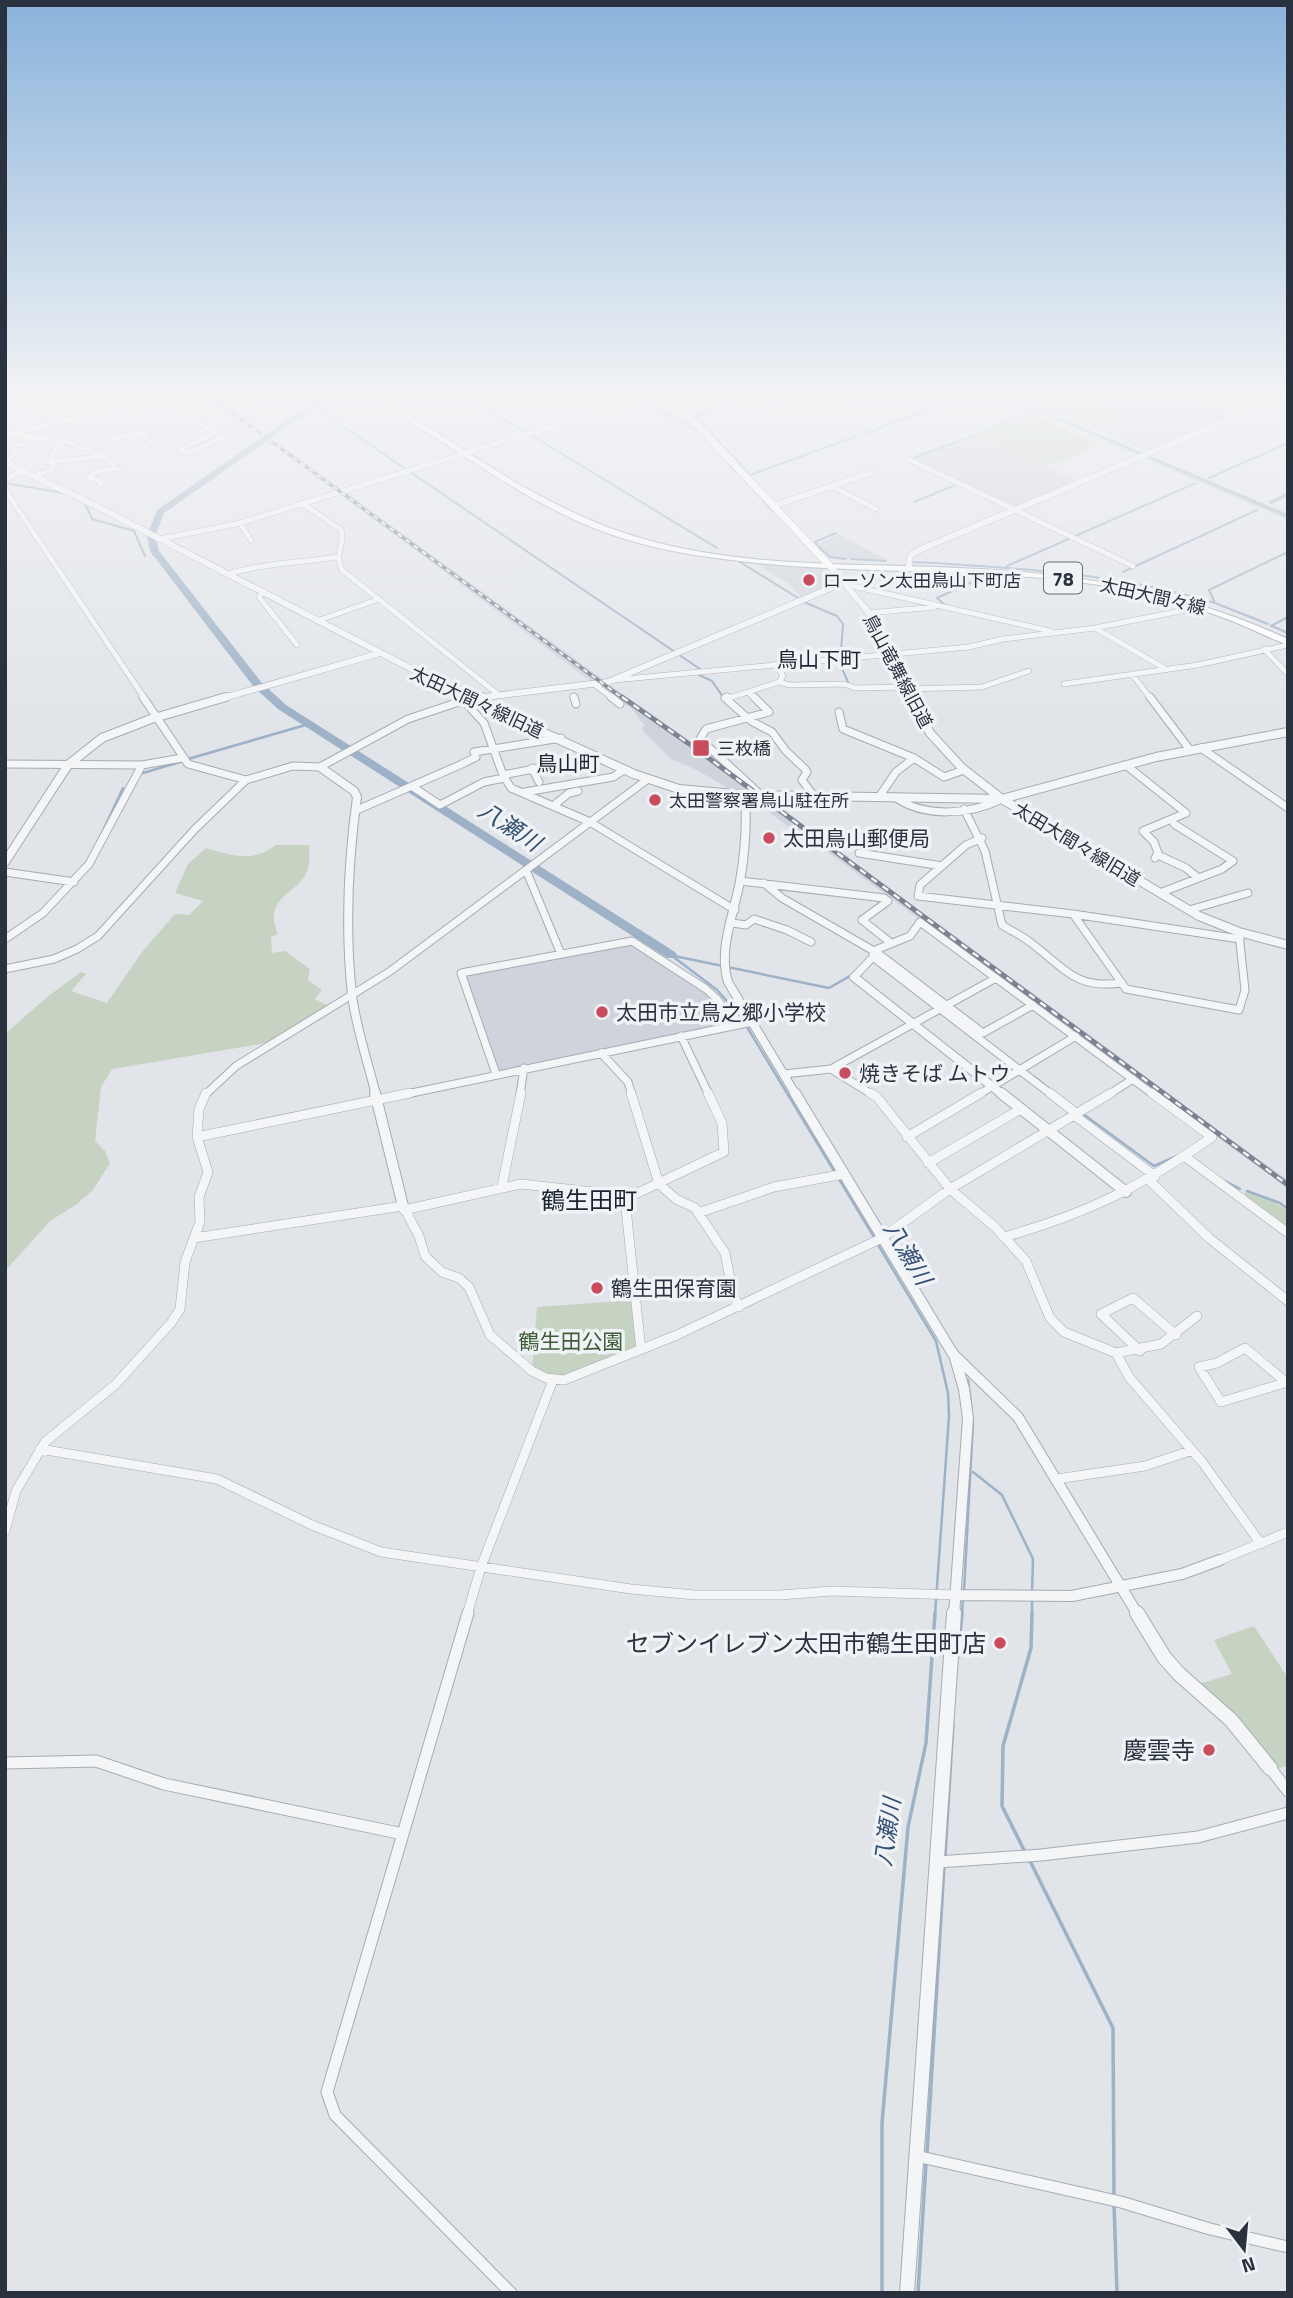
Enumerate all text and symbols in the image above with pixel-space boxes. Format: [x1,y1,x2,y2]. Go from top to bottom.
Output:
road number: 78 [1044,562,1082,594]
place label: ローソン太田鳥山下町店 [823,567,1021,594]
street label: 太田大間々線 [1097,571,1209,621]
marker: ローソン太田鳥山下町店 [801,572,817,588]
street label: 鳥山竜舞線旧道 [857,609,939,733]
district label: 鳥山下町 [777,643,861,675]
street label: 太田大間々線旧道 [406,659,548,745]
place label: 三枚橋 [717,735,771,762]
marker: 三枚橋 [691,738,711,758]
district label: 鳥山町 [537,747,600,779]
place label: 太田警察署鳥山駐在所 [669,787,849,814]
marker: 太田警察署鳥山駐在所 [647,792,663,808]
water label: 八瀬川 [472,793,551,861]
street label: 太田大間々線旧道 [1008,795,1146,893]
place label: 太田鳥山郵便局 [783,822,930,854]
marker: 太田鳥山郵便局 [761,830,777,846]
place label: 太田市立鳥之郷小学校 [616,996,826,1028]
marker: 太田市立鳥之郷小学校 [594,1004,610,1020]
place label: 焼きそば ムトウ [859,1057,1011,1089]
marker: 焼きそば ムトウ [837,1065,853,1081]
district label: 鶴生田町 [541,1182,637,1218]
water label: 八瀬川 [875,1214,942,1294]
place label: 鶴生田保育園 [611,1272,737,1304]
marker: 鶴生田保育園 [589,1280,605,1296]
park label: 鶴生田公園 [519,1325,624,1357]
place label: セブンイレブン太田市鶴生田町店 [626,1625,986,1661]
marker: セブンイレブン太田市鶴生田町店 [992,1635,1008,1651]
place label: 慶雲寺 [1123,1732,1195,1768]
marker: 慶雲寺 [1201,1742,1217,1758]
water label: 八瀬川 [865,1792,910,1869]
north arrow [1209,2214,1279,2284]
text: N [1238,2250,1259,2282]

